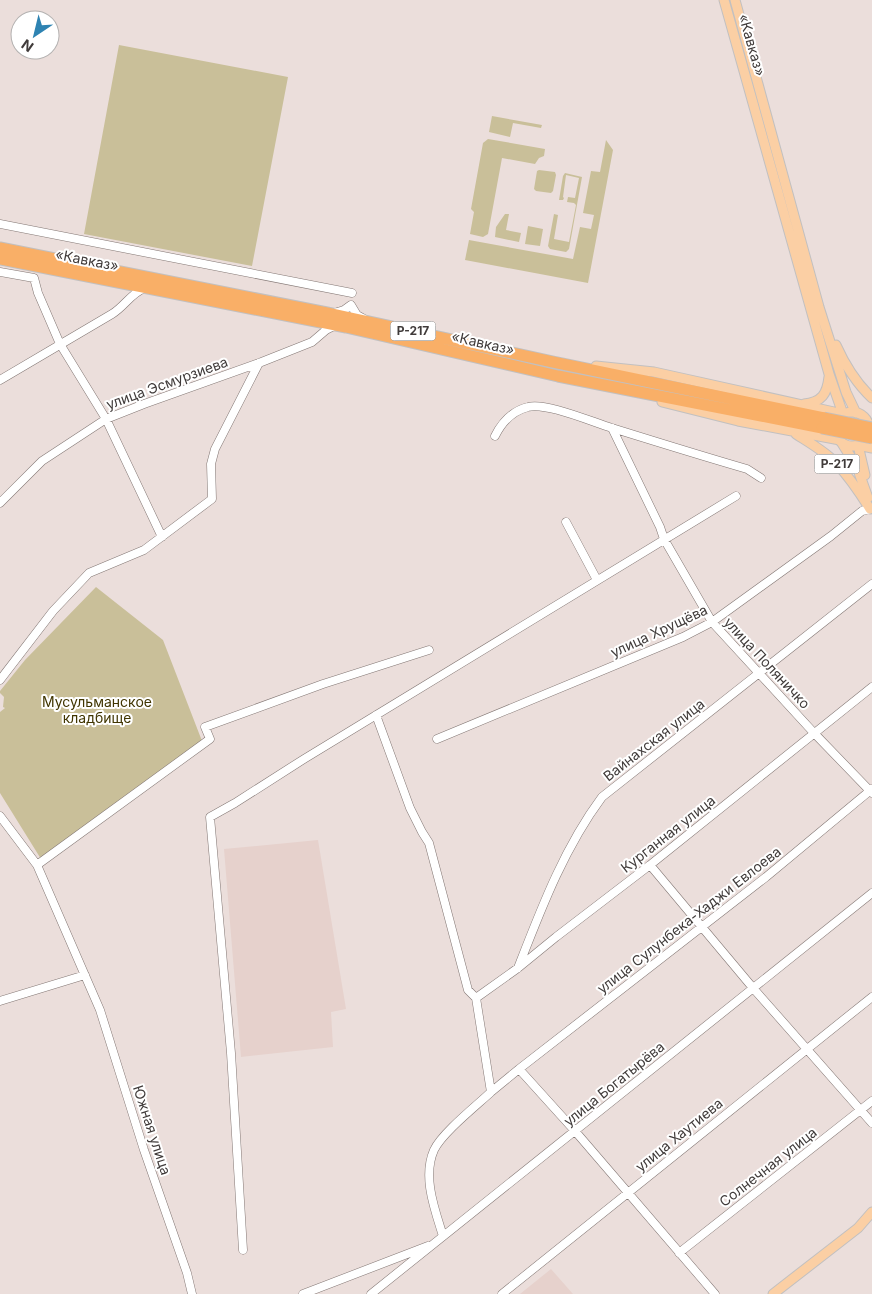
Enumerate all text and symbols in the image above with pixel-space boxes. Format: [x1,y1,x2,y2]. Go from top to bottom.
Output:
north arrow [10,10,60,60]
street label: «Кавказ» [736,12,769,78]
text: N [18,36,37,56]
street label: «Кавказ» [54,245,120,274]
road number: Р-217 [390,322,436,341]
street label: «Кавказ» [450,327,516,358]
street label: улица Эсмурзиева [104,353,230,412]
road number: Р-217 [814,454,860,474]
street label: улица Хрущёва [608,601,710,660]
street label: улица Поляничко [721,613,814,712]
park label: Мусульманское кладбище [42,693,152,726]
street label: Вайнахская улица [600,695,708,784]
street label: Курганная улица [617,791,718,876]
street label: улица Сулунбека-Хаджи Евлоева [593,843,784,997]
street label: улица Богатырёва [560,1038,667,1129]
street label: Южная улица [130,1083,175,1177]
street label: улица Хаутиева [632,1094,726,1175]
street label: Солнечная улица [716,1123,820,1210]

